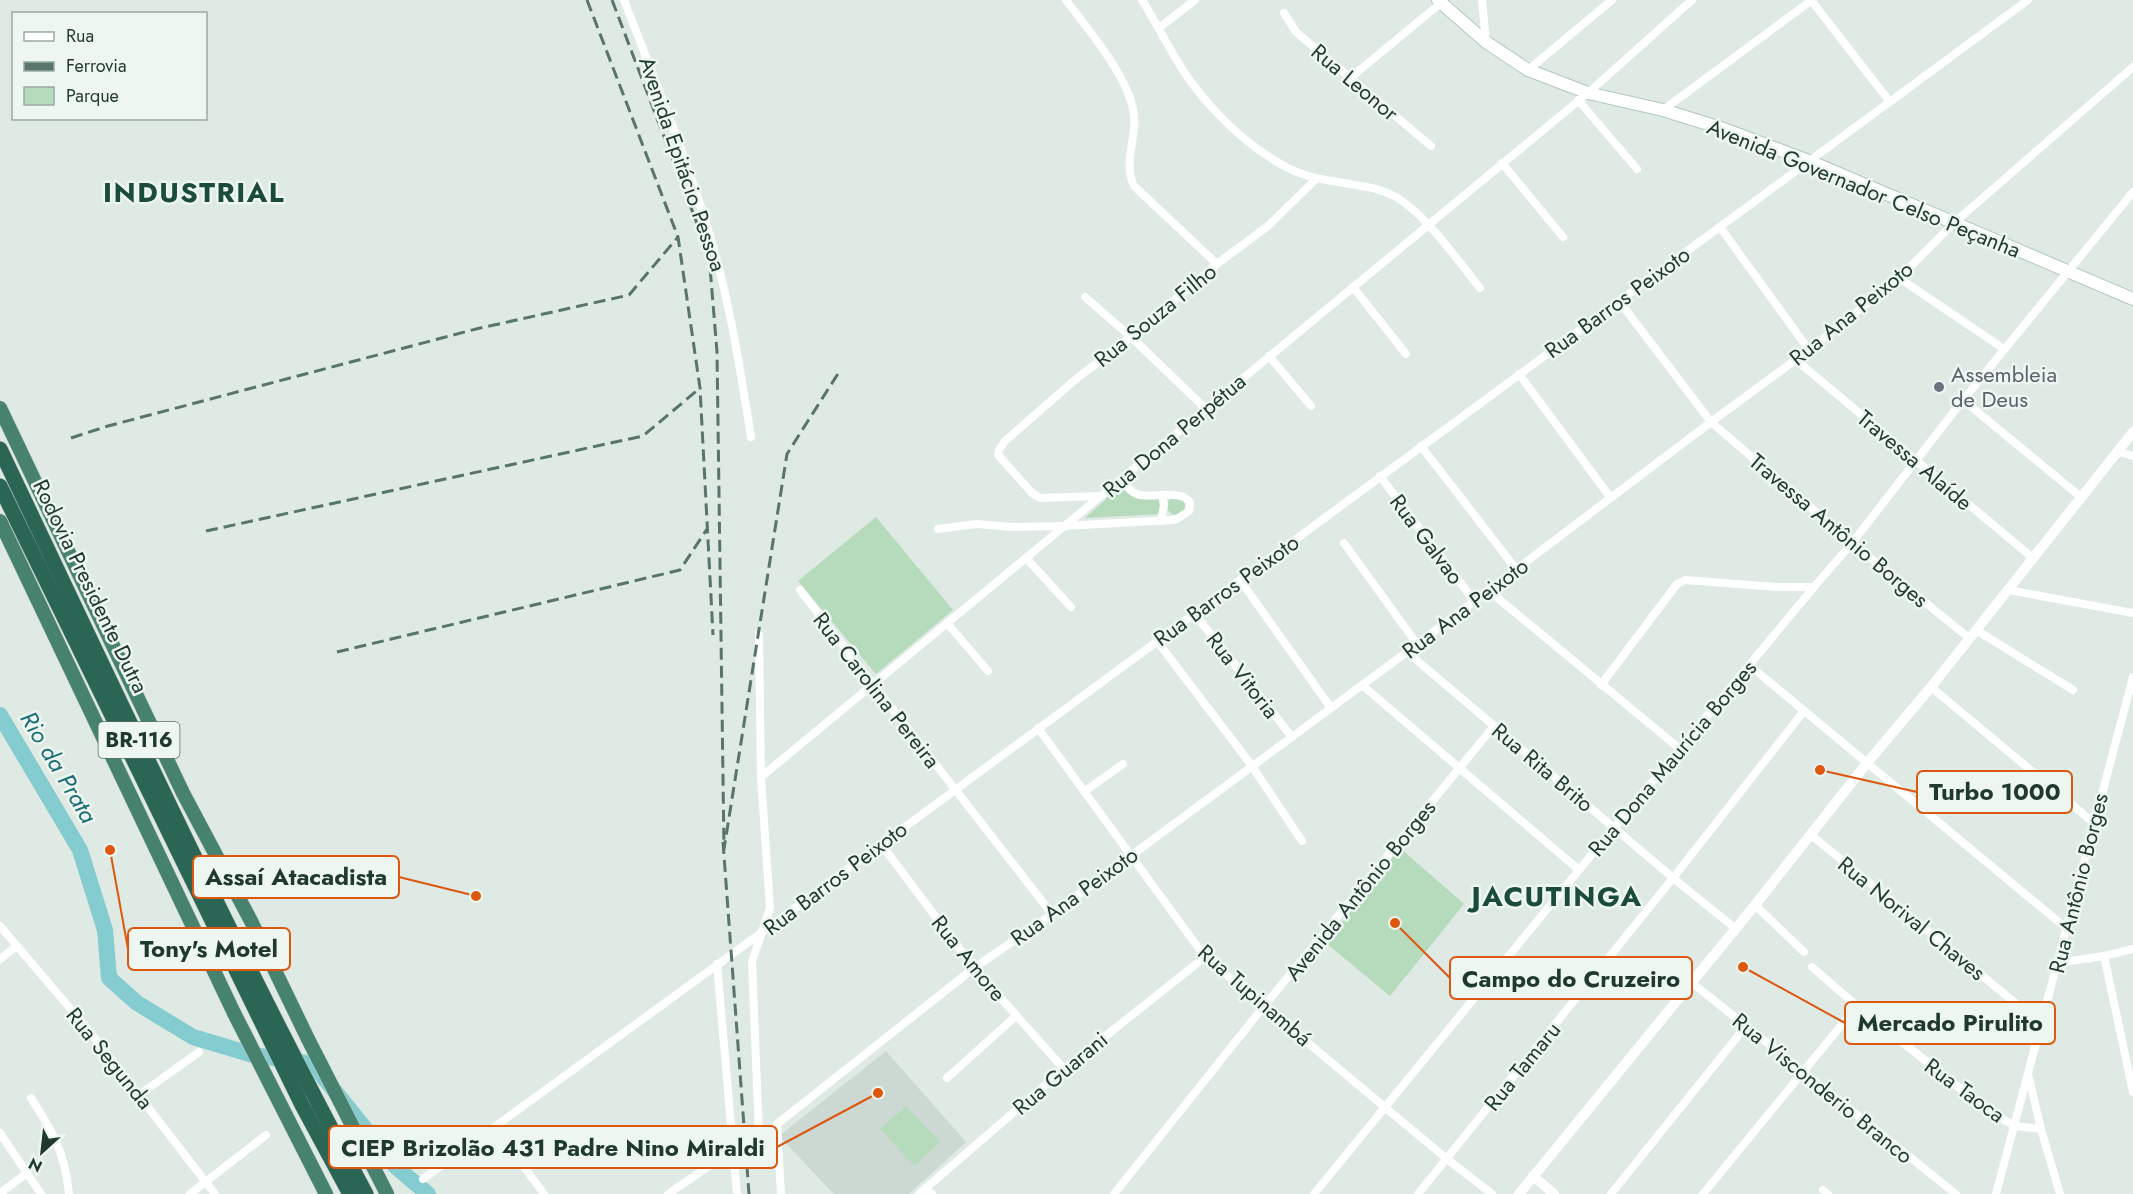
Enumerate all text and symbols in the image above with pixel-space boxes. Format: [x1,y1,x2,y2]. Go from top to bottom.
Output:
legend [12,12,207,120]
text: Rua [66,23,94,49]
street label: Rua Leonor [1304,36,1406,128]
street label: Avenida Epitácio Pessoa [631,52,735,276]
text: Ferrovia [66,53,127,79]
text: Parque [66,83,119,109]
street label: Avenida Governador Celso Peçanha [1703,110,2025,266]
district label: INDUSTRIAL [103,172,285,213]
street label: Rua Barros Peixoto [1538,238,1696,366]
street label: Rua Ana Peixoto [1782,253,1920,373]
street label: Rua Souza Filho [1087,256,1223,374]
place label: Assembleia de Deus [1951,358,2057,415]
street label: Rua Dona Perpétua [1095,365,1253,505]
marker: Assembleia de Deus [1932,380,1946,394]
street label: Travessa Alaíde [1850,402,1980,518]
street label: Travessa Antônio Borges [1742,445,1936,615]
street label: Rodovia Presidente Dutra [25,474,157,698]
street label: Rua Galvao [1382,487,1472,591]
street label: Rua Barros Peixoto [1147,526,1305,654]
street label: Rua Ana Peixoto [1395,550,1535,666]
street label: Rua Carolina Pereira [806,605,948,775]
street label: Rua Vitoria [1199,625,1287,725]
street label: Rua Dona Maurícia Borges [1580,653,1764,863]
water label: Rio da Prata [12,704,106,830]
street label: Rua Rita Brito [1485,715,1601,819]
road number: BR-116 [98,722,180,758]
callout: Turbo 1000 [1917,771,2072,813]
text: Turbo 1000 [1929,774,2061,809]
street label: Rua Antônio Borges [2040,789,2116,976]
street label: Avenida Antônio Borges [1277,793,1443,987]
street label: Rua Barros Peixoto [756,813,914,943]
street label: Rua Ana Peixoto [1004,839,1144,953]
street label: Rua Norival Chaves [1831,848,1993,988]
callout: Assaí Atacadista [193,856,399,898]
text: Assaí Atacadista [204,859,387,894]
district label: JACUTINGA [1466,876,1643,917]
street label: Rua Amore [924,908,1014,1008]
callout: Tony's Motel [128,928,290,970]
text: Tony's Motel [140,931,278,966]
street label: Rua Tupinambá [1191,936,1319,1054]
callout: Campo do Cruzeiro [1450,957,1692,999]
text: Campo do Cruzeiro [1462,961,1680,996]
street label: Rua Segunda [59,1000,161,1116]
callout: Mercado Pirulito [1845,1002,2055,1044]
street label: Rua Visconderio Branco [1726,1005,1920,1171]
text: Mercado Pirulito [1857,1005,2043,1040]
street label: Rua Tamaru [1476,1015,1568,1117]
street label: Rua Guarani [1005,1024,1115,1122]
street label: Rua Taoca [1918,1050,2012,1130]
north arrow [12,1122,72,1182]
callout: CIEP Brizolão 431 Padre Nino Miraldi [329,1126,777,1168]
text: CIEP Brizolão 431 Padre Nino Miraldi [341,1130,765,1165]
text: N [25,1152,46,1178]

